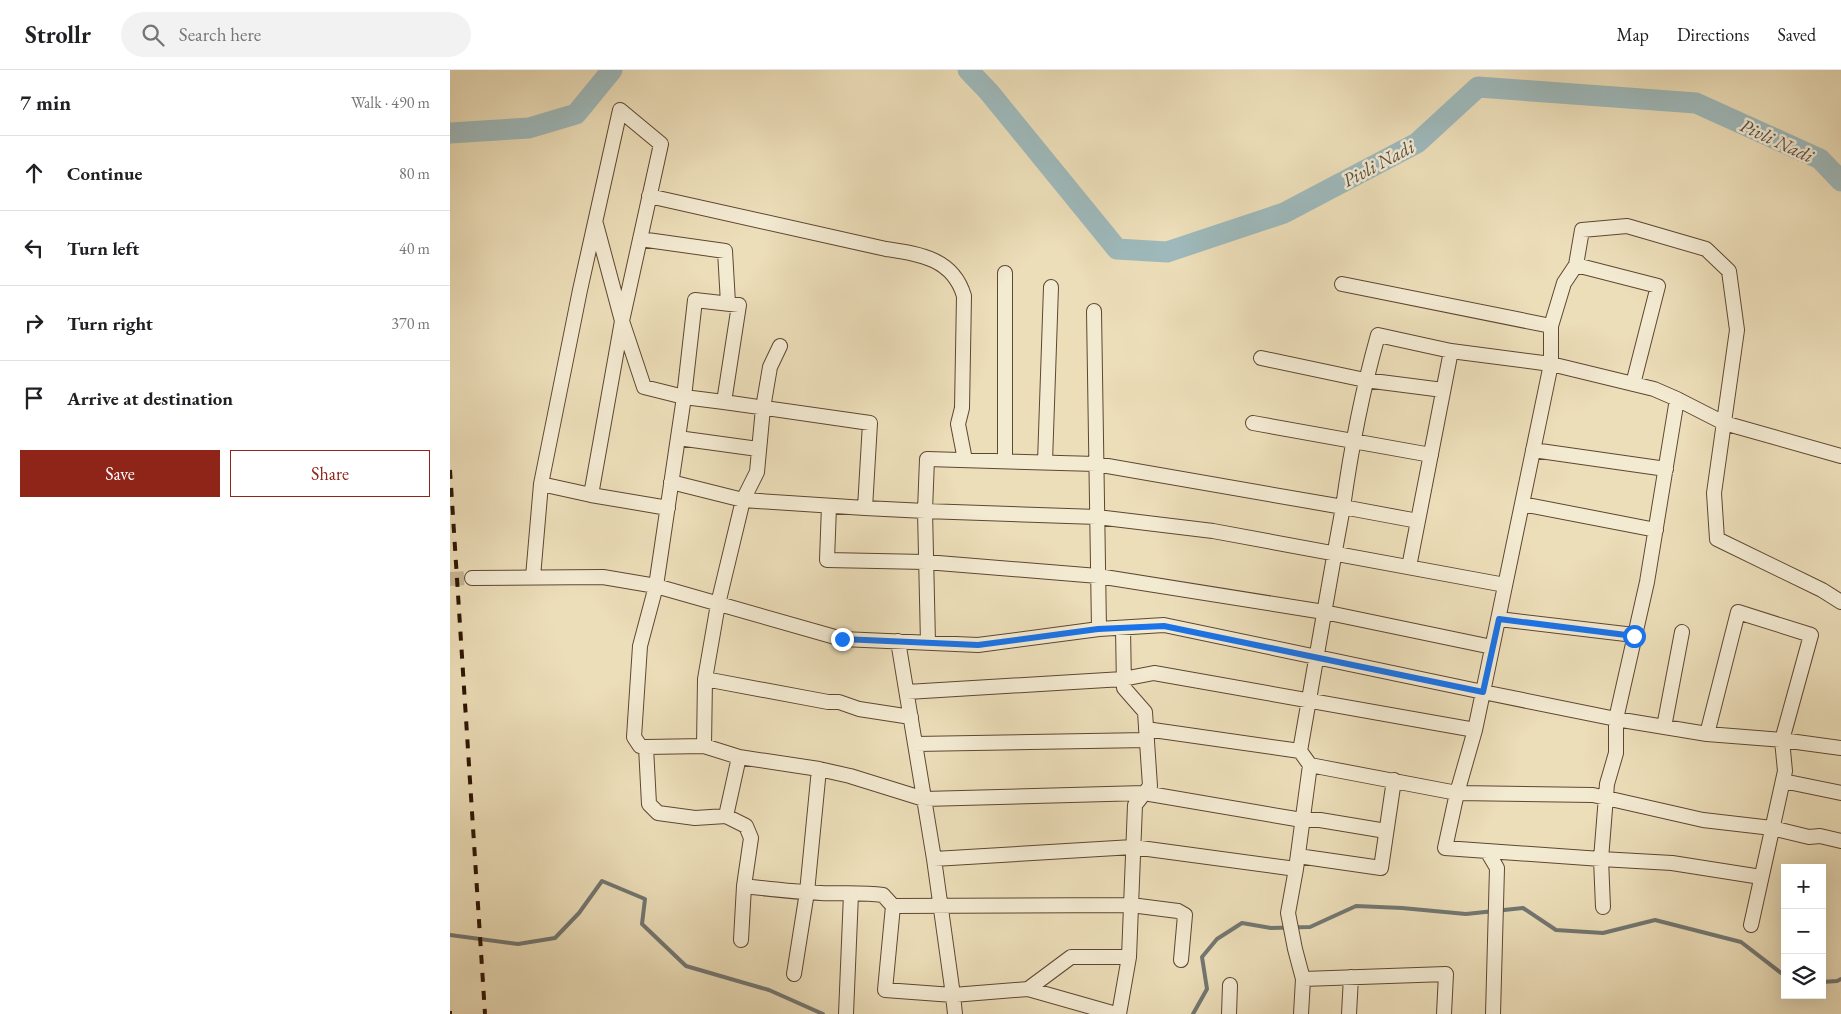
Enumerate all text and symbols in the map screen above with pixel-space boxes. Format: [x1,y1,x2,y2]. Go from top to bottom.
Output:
search box [121,12,471,57]
text: Strollr [25,19,91,50]
icon: search [139,21,167,49]
text: Search here [179,22,261,47]
text: Map [1617,23,1649,46]
text: Directions [1677,23,1749,46]
text: Saved [1777,23,1816,46]
text: 7 min [20,89,71,116]
text: Walk · 490 m [351,92,430,113]
water label: Pivli Nadi [1736,113,1819,169]
water label: Pivli Nadi [1338,133,1420,193]
icon: ahead [20,159,48,187]
text: Continue [67,161,142,186]
text: 80 m [399,163,430,184]
icon: left [20,234,48,262]
text: Turn left [67,236,139,261]
text: 40 m [399,238,430,259]
icon: right [20,309,48,337]
text: Turn right [67,311,153,336]
text: 370 m [391,313,430,334]
icon: arrive [20,384,48,412]
text: Arrive at destination [67,386,233,411]
button: Save [20,450,220,497]
button: Share [230,450,430,497]
route start [1623,625,1646,648]
route end [831,628,854,651]
map controls [1781,864,1826,999]
button: + [1781,864,1826,909]
button: − [1781,909,1826,954]
button: layers [1781,954,1826,999]

